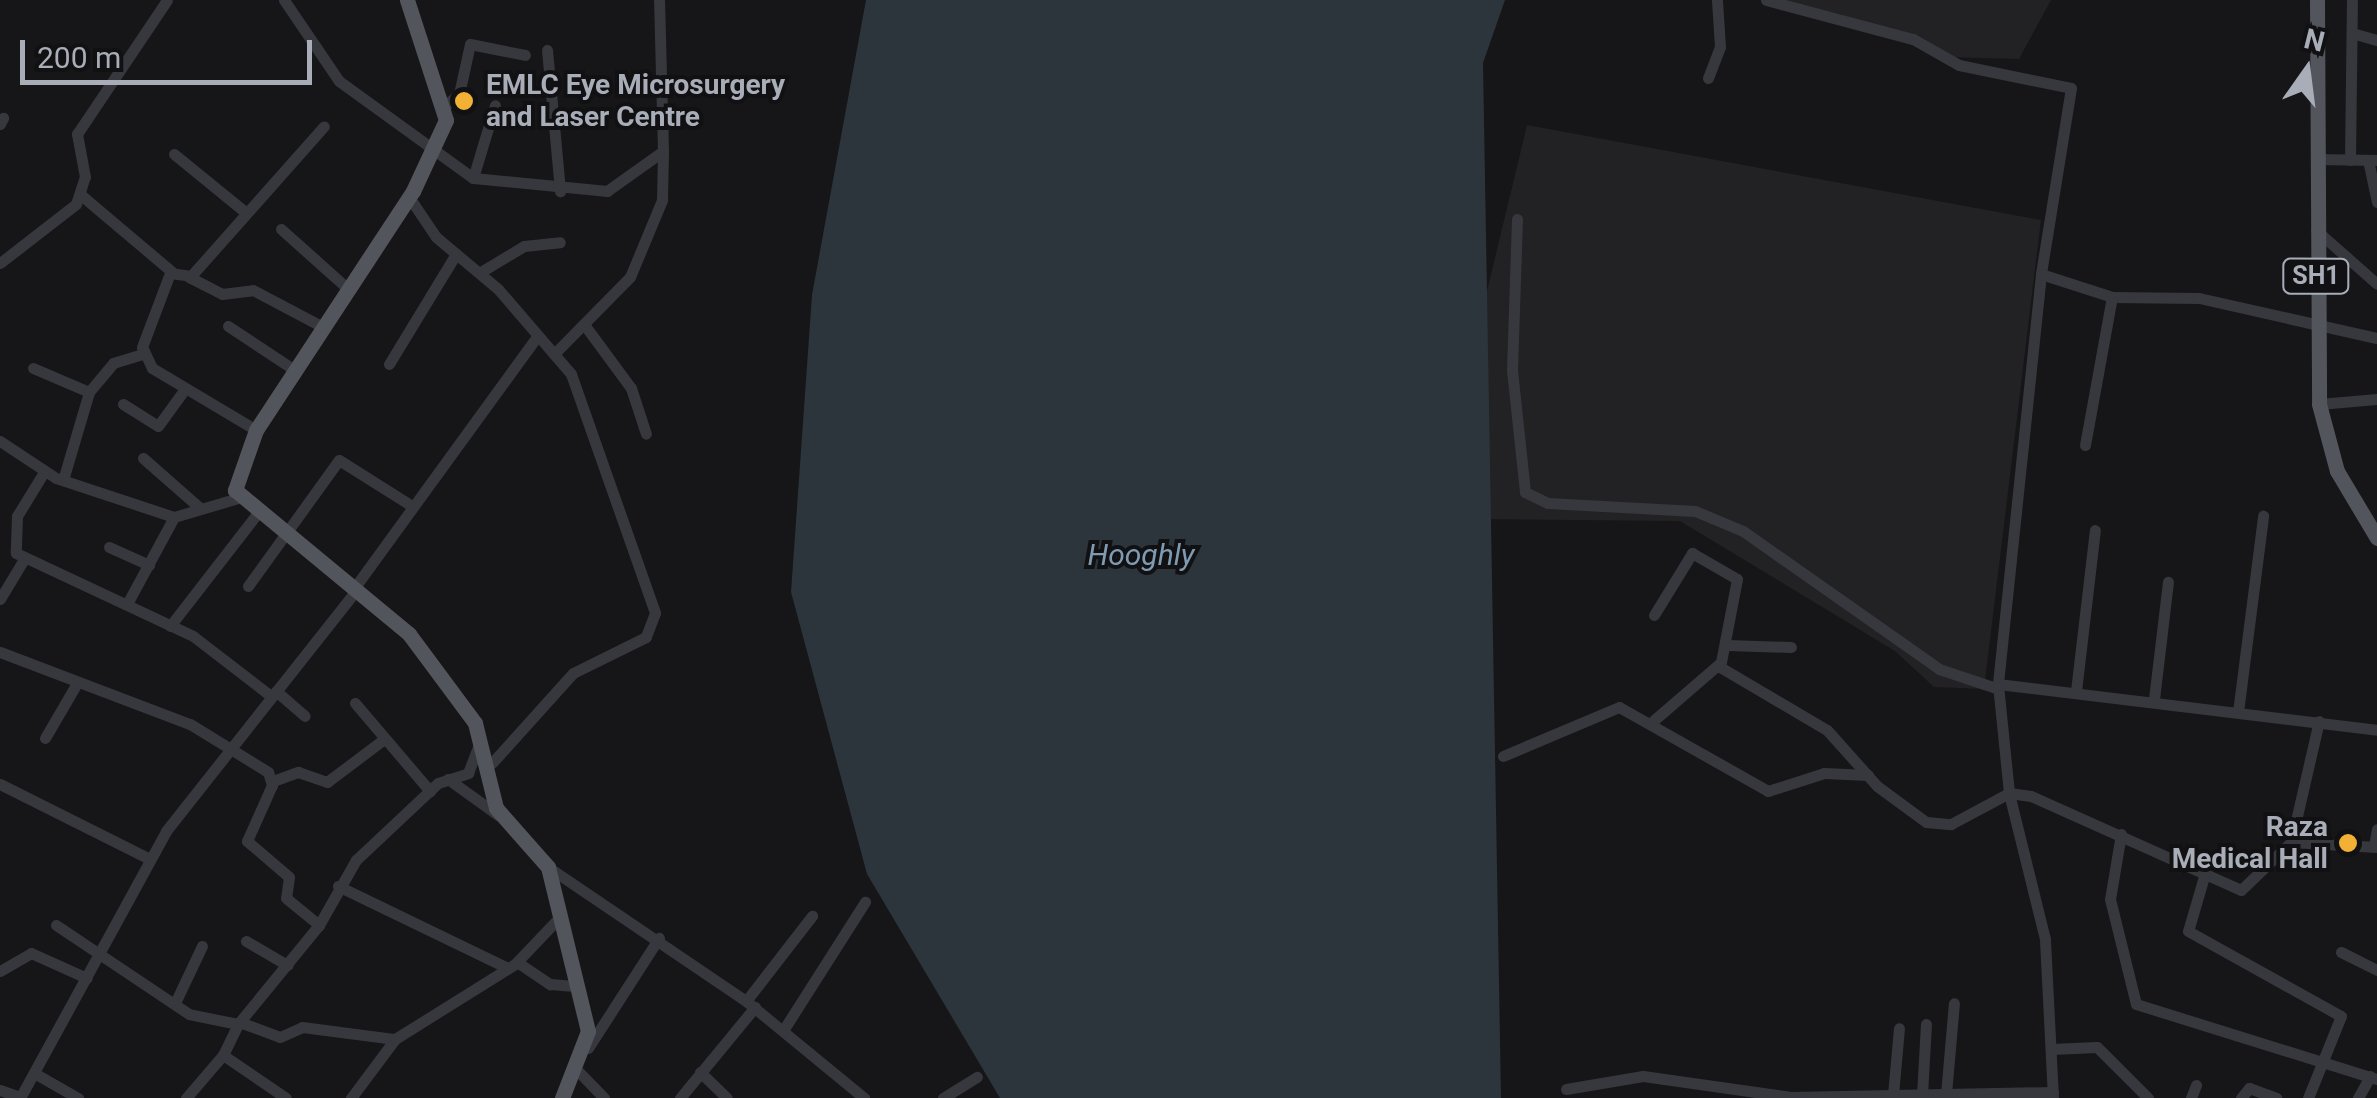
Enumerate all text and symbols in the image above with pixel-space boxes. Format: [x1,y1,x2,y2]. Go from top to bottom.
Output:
scale bar [25,20,318,82]
north arrow [2257,20,2357,120]
text: N [2301,22,2328,59]
text: 200 m [37,40,121,75]
place label: EMLC Eye Microsurgery and Laser Centre [486,68,785,134]
marker: EMLC Eye Microsurgery and Laser Centre [451,88,477,114]
road number: SH1 [2281,256,2351,296]
water label: Hooghly [1087,537,1195,573]
place label: Raza Medical Hall [2172,810,2328,876]
marker: Raza Medical Hall [2337,832,2359,854]

